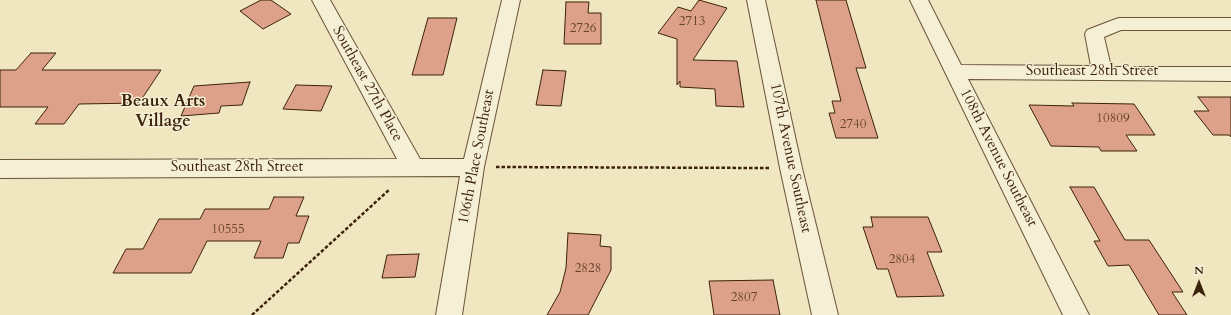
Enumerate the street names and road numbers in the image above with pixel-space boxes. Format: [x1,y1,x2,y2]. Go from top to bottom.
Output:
street label: Southeast 27th Place [328,23,406,145]
street label: Southeast 28th Street [1026,63,1158,81]
street label: 107th Avenue Southeast [765,81,815,235]
street label: 108th Avenue Southeast [955,86,1041,230]
street label: 106th Place Southeast [455,88,499,226]
street label: Southeast 28th Street [171,159,303,177]

